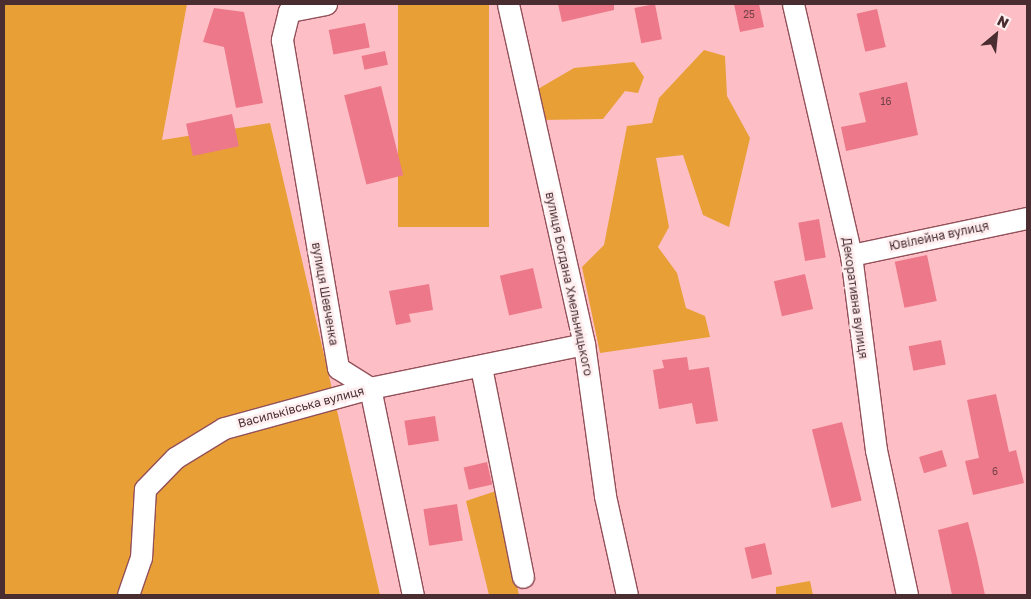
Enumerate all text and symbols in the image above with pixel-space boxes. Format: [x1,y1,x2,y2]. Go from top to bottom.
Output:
house number: 25 [743,9,755,21]
north arrow [971,10,1021,60]
text: N [995,11,1012,31]
house number: 16 [881,96,891,108]
street label: вулиця Богдана Хмельницького [542,191,596,377]
street label: Ювілейна вулиця [888,218,990,254]
street label: Декоративна вулиця [839,236,871,360]
street label: вулиця Шевченка [309,241,341,347]
street label: Васильківська вулиця [236,383,366,431]
house number: 6 [992,466,998,478]

